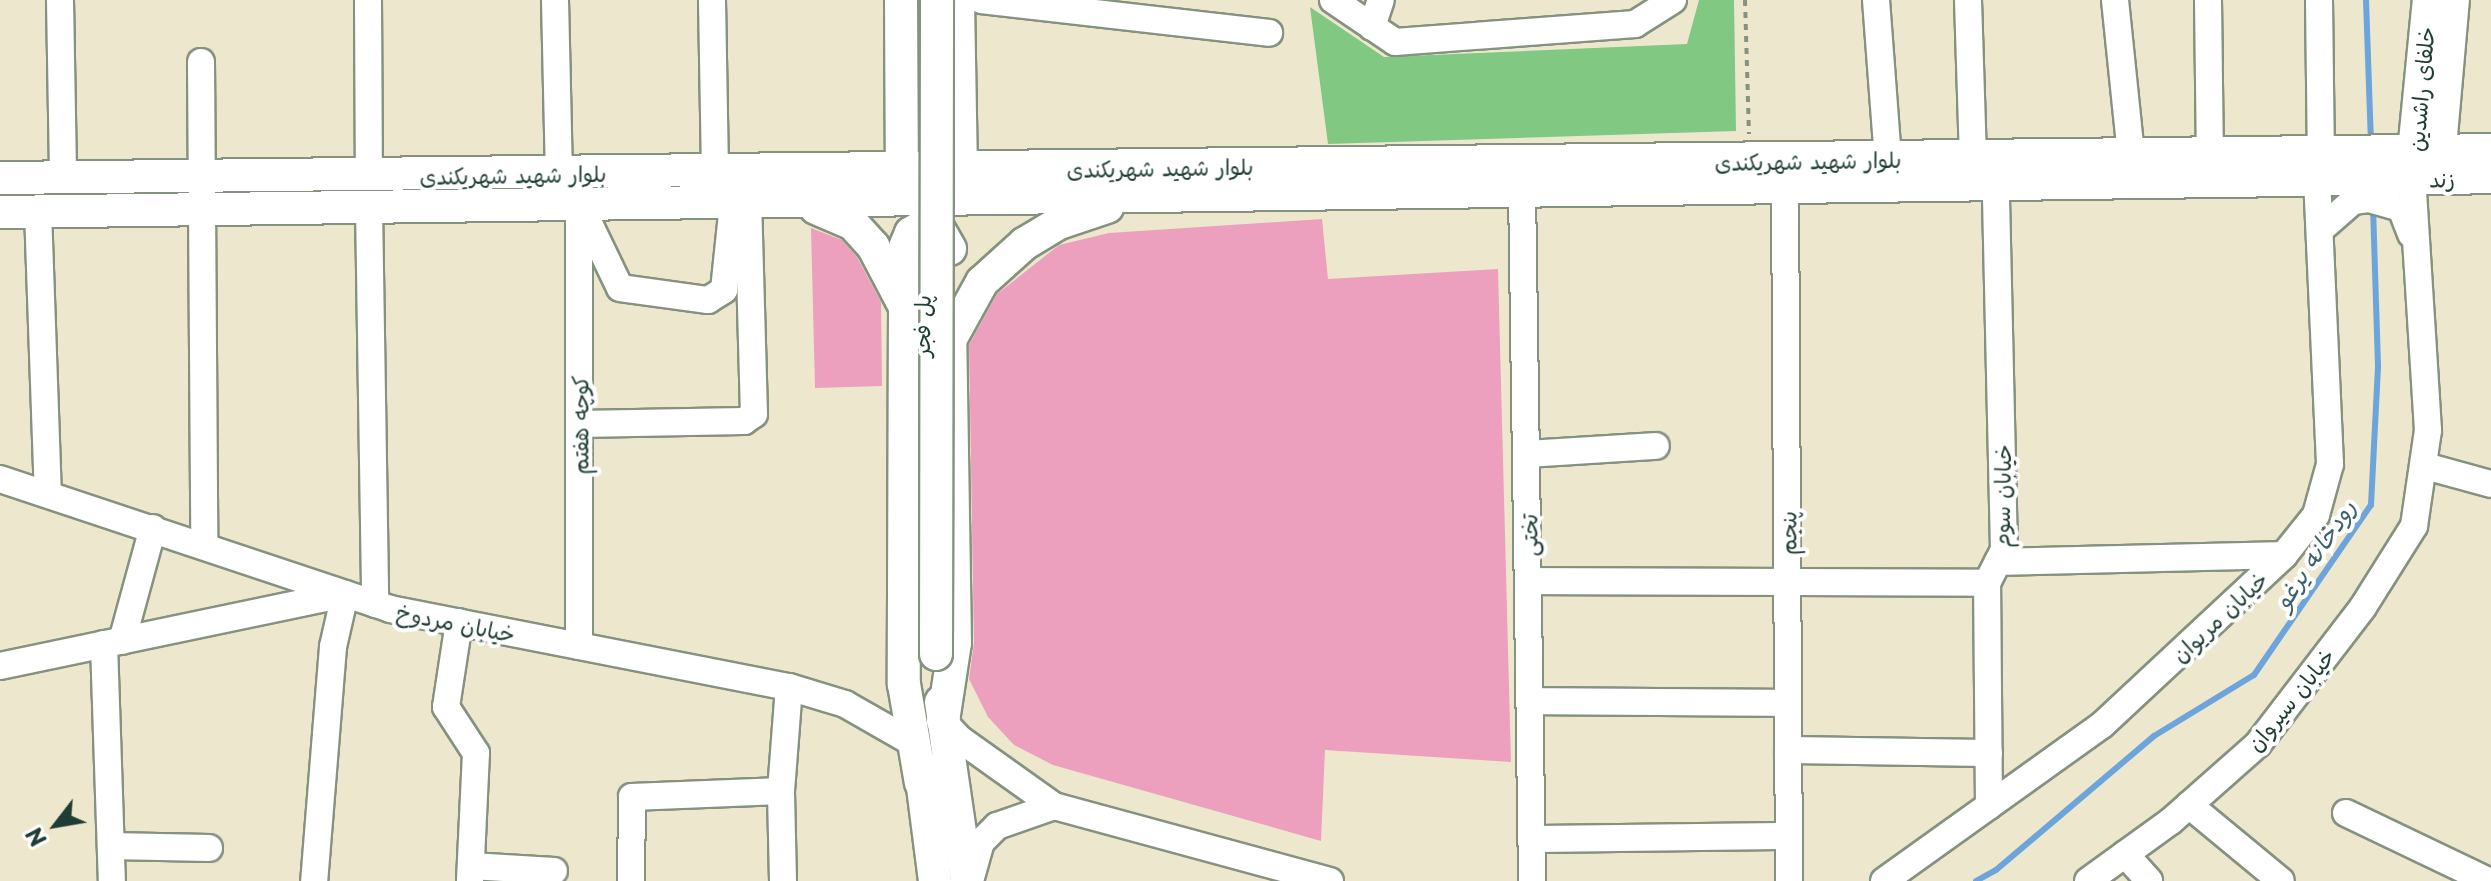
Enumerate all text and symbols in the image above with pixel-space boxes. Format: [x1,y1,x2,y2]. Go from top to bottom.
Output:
street label: خلفای راشدین [2401,25,2439,153]
street label: بلوار شهید شهریکندی [1714,145,1902,175]
street label: بلوار شهید شهریکندی [1066,152,1254,182]
street label: بلوار شهید شهریکندی [419,159,607,189]
street label: زند [2429,165,2455,191]
street label: پل فجر [907,295,935,357]
street label: کوچه هفتم [566,375,592,475]
street label: خیابان سوم [1987,444,2015,548]
water label: رودخانه یرغو [2267,494,2361,614]
street label: پنجم [1774,511,1800,555]
street label: تختی [1515,514,1541,556]
street label: خیابان مریوان [2166,565,2272,667]
street label: خیابان مردوخ [394,598,518,646]
street label: خیابان سیروان [2241,642,2339,756]
north arrow [16,785,96,865]
text: N [16,822,54,854]

